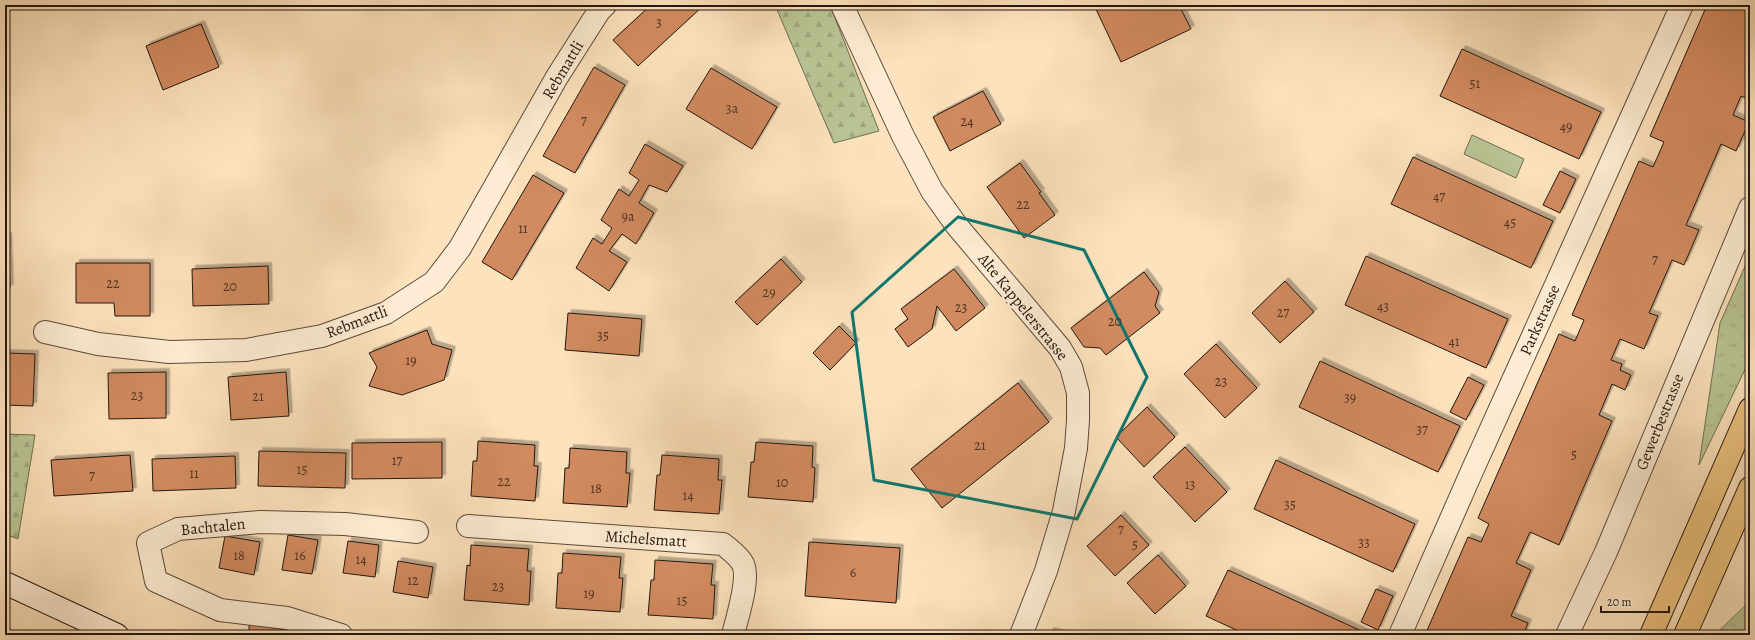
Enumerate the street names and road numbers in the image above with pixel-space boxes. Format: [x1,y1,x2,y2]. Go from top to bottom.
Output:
street label: Rebmattli [537,37,589,103]
street label: Alte Kappelerstrasse [972,248,1073,365]
street label: Parkstrasse [1515,281,1565,359]
street label: Rebmattli [323,300,391,344]
street label: Gewerbestrasse [1631,370,1689,474]
street label: Bachtalen [180,513,247,541]
street label: Michelsmatt [604,525,688,553]

